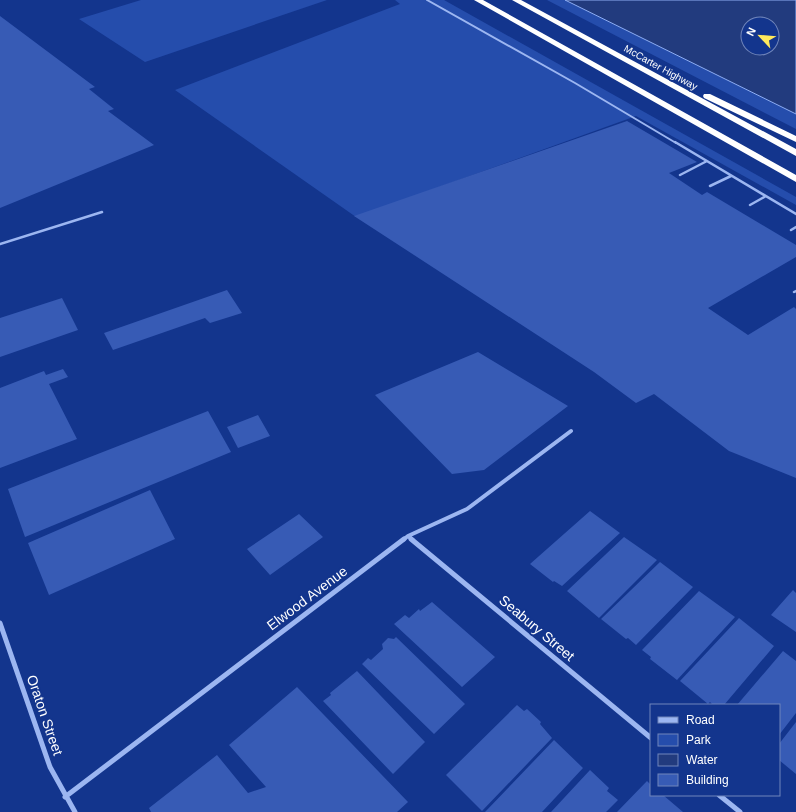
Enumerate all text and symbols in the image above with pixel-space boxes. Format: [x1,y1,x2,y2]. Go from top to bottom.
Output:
north arrow [740,16,780,56]
text: N [744,25,758,38]
street label: McCarter Highway [622,43,699,92]
street label: Elwood Avenue [264,563,350,633]
street label: Seabury Street [496,592,578,664]
street label: Oraton Street [24,673,66,757]
legend [650,704,780,796]
text: Road [686,713,715,727]
text: Park [686,733,712,747]
text: Water [686,753,718,767]
text: Building [686,773,729,787]

